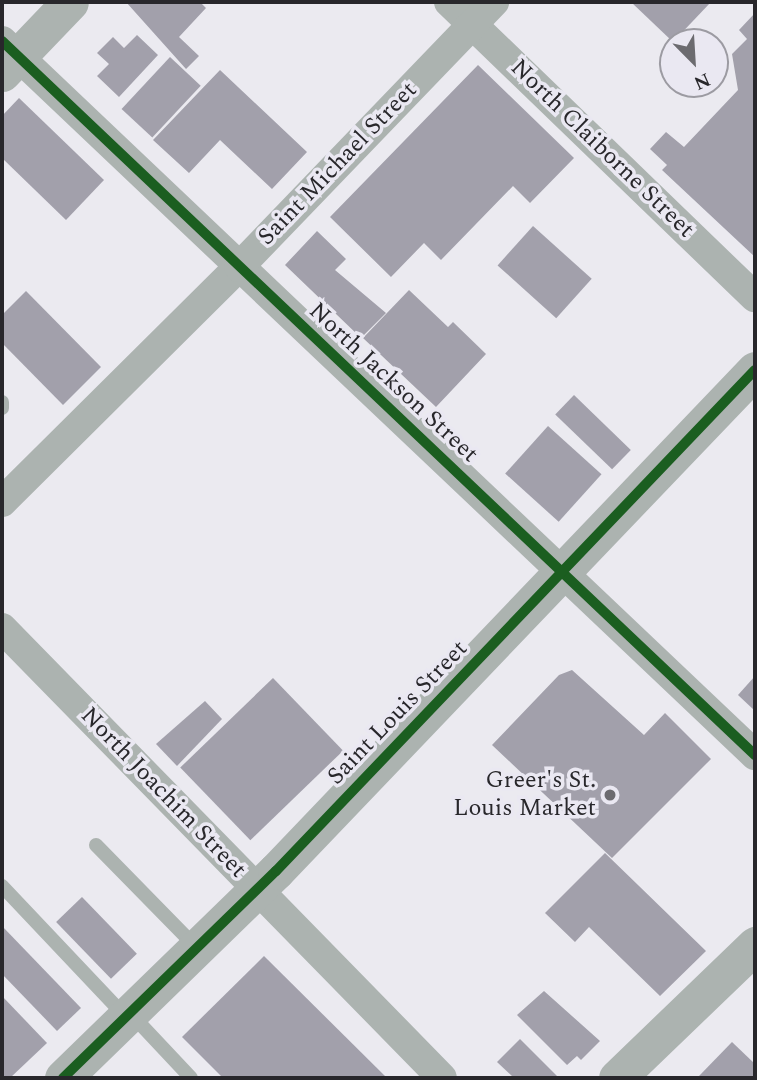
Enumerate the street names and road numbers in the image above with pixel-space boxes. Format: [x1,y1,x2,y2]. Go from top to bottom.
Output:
street label: North Claiborne Street [504,54,700,244]
street label: Saint Michael Street [253,76,423,252]
street label: North Jackson Street [302,297,484,469]
street label: Saint Louis Street [322,635,474,791]
street label: North Joachim Street [74,702,252,884]

